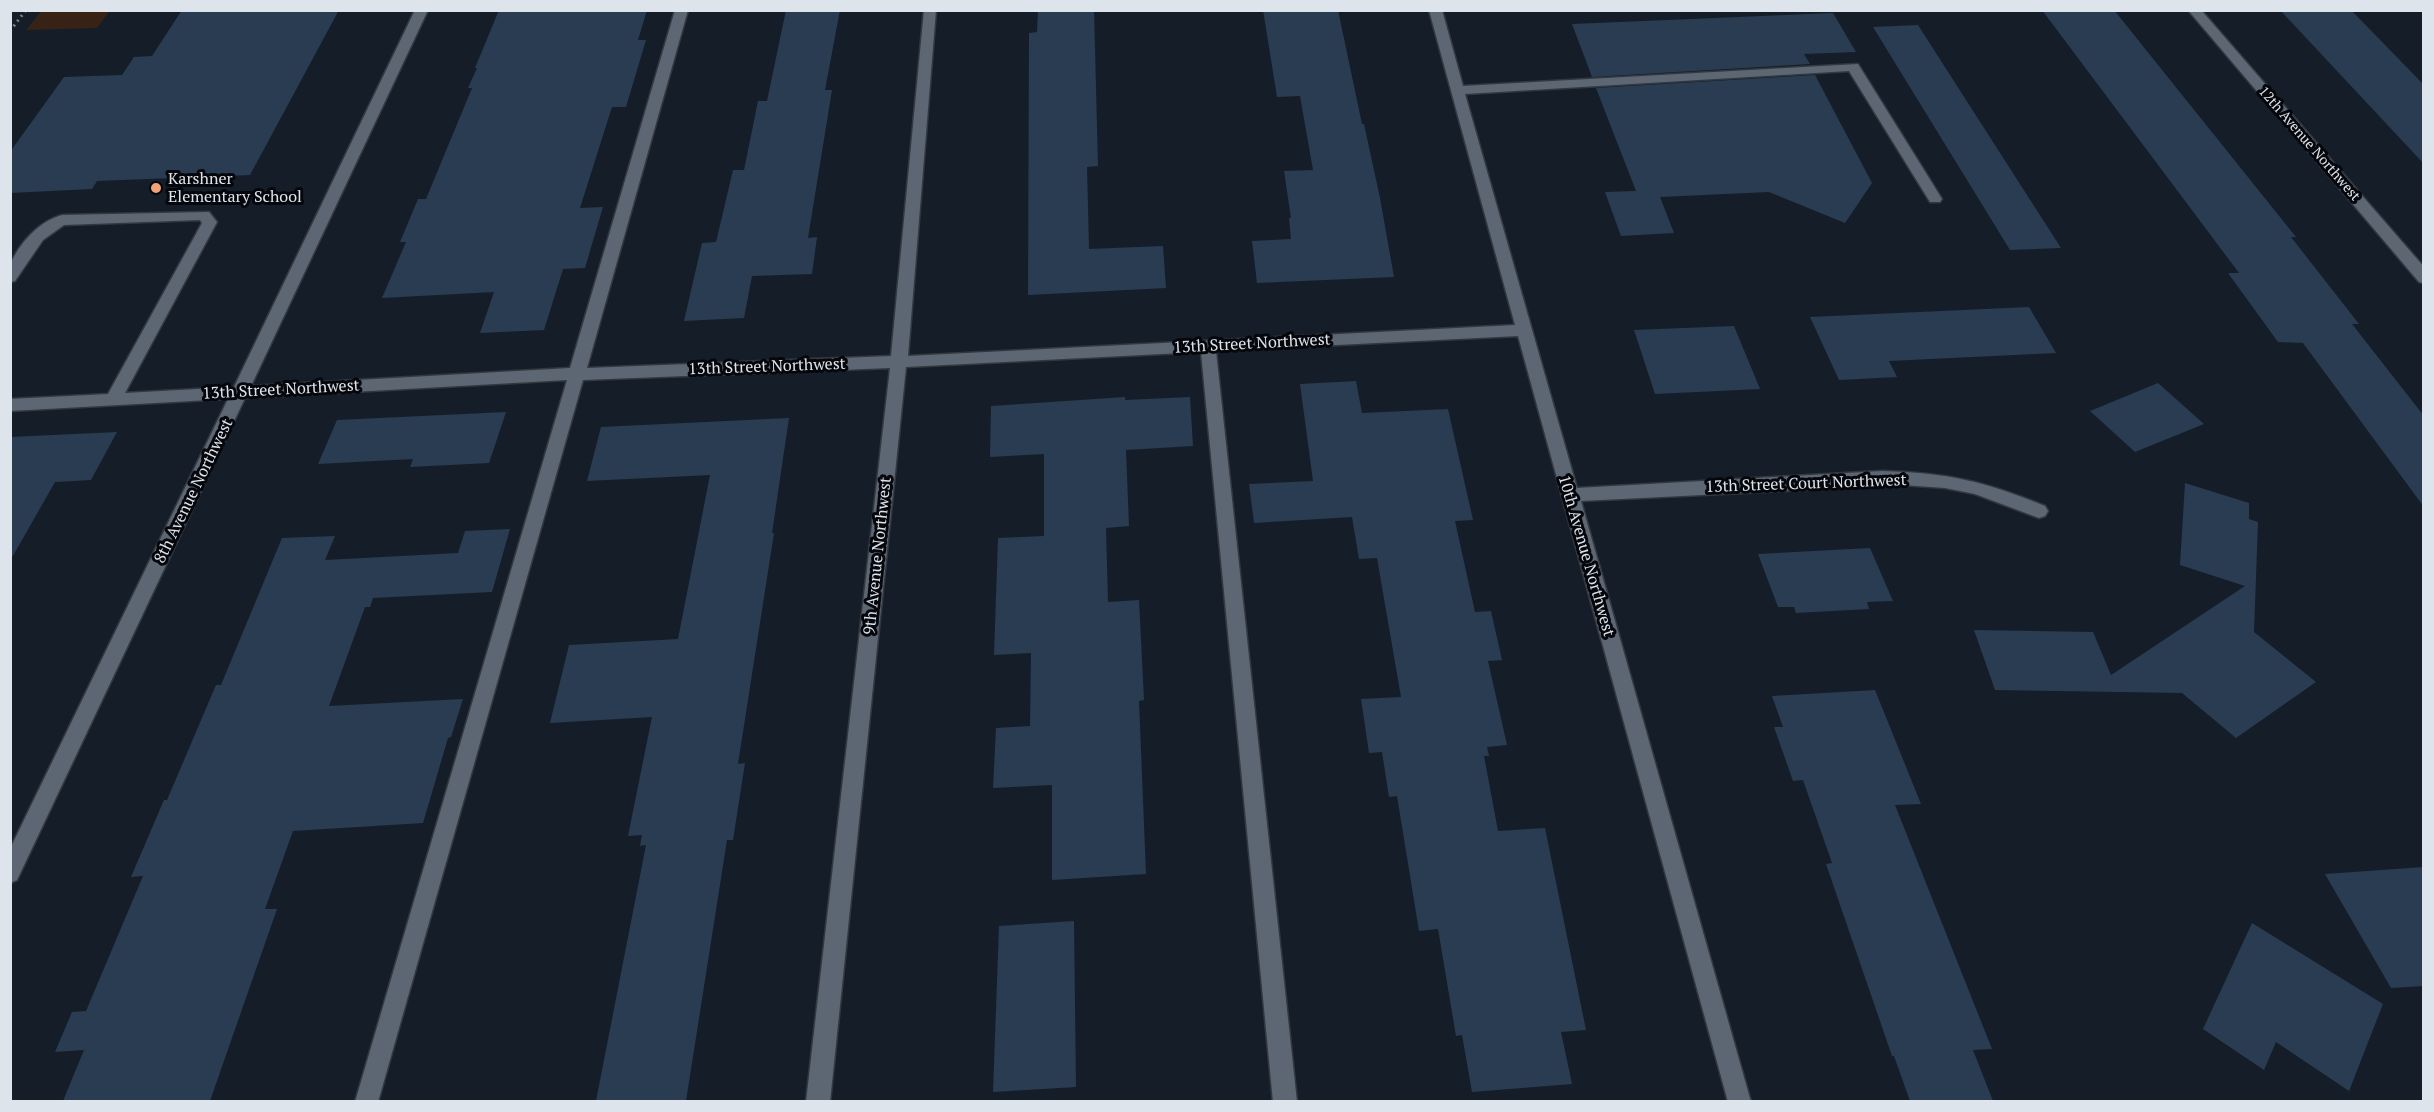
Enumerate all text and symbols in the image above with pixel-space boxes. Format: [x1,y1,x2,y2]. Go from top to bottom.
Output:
street label: 12th Avenue Northwest [2255,83,2363,205]
place label: Karshner Elementary School [168,169,302,207]
marker: Karshner Elementary School [149,181,163,195]
street label: 13th Street Northwest [1173,330,1331,358]
street label: 13th Street Northwest [688,355,846,379]
street label: 13th Street Northwest [202,376,360,404]
street label: 8th Avenue Northwest [151,416,237,566]
street label: 13th Street Court Northwest [1705,471,1907,497]
street label: 10th Avenue Northwest [1554,473,1618,639]
street label: 9th Avenue Northwest [860,476,896,636]

